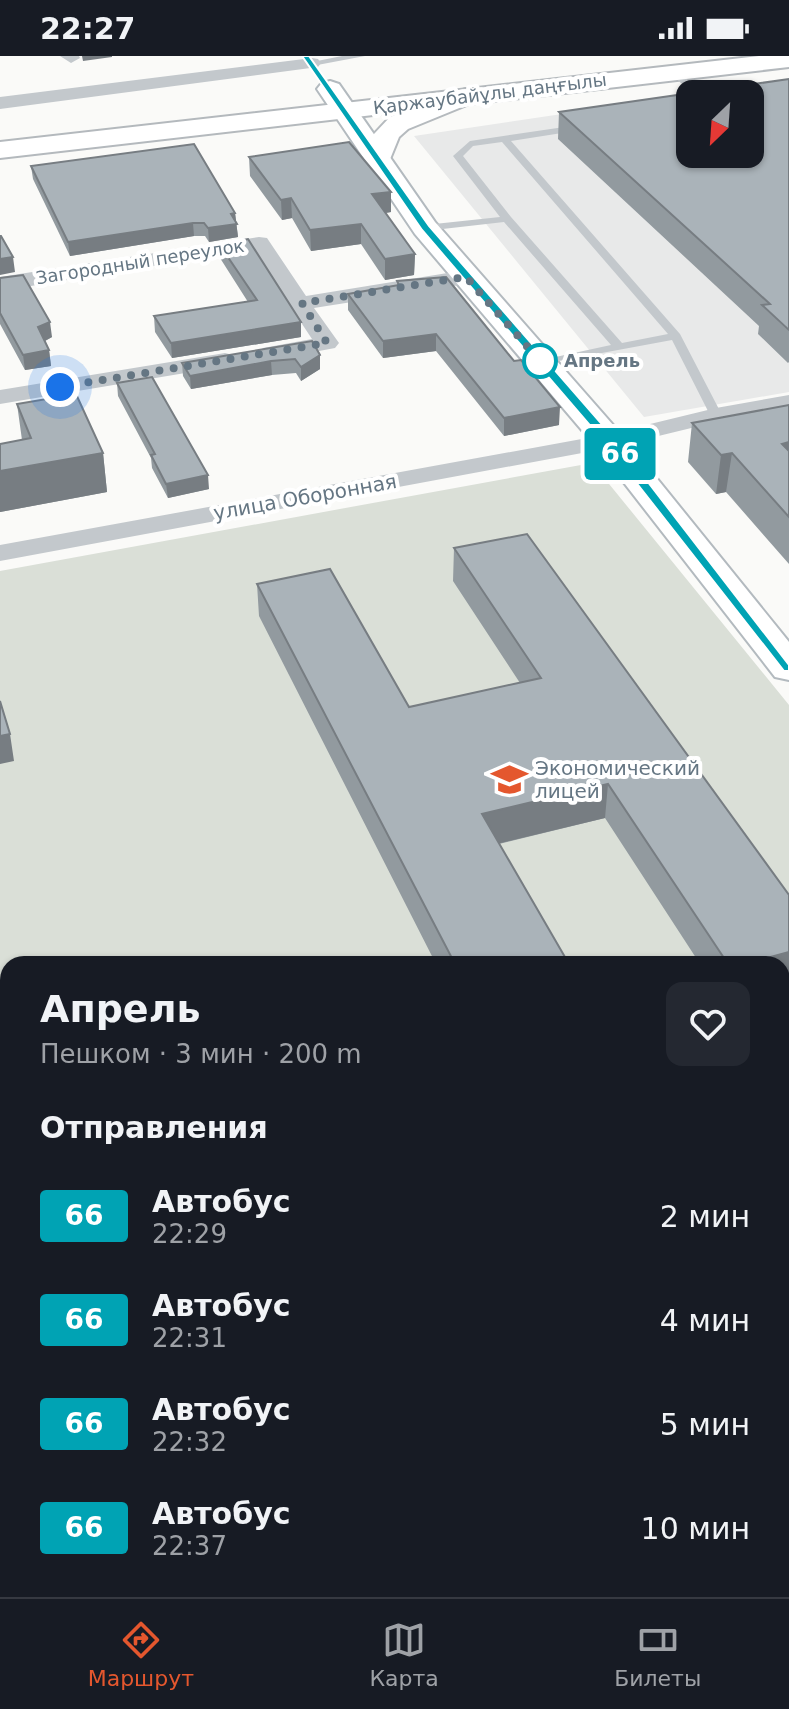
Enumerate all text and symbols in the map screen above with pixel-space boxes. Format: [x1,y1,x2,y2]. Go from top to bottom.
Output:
text: 22:27 [40,11,136,46]
street label: Қаржаубайұлы даңғылы [372,69,608,118]
north arrow [676,80,764,168]
map controls [676,80,764,168]
street label: Загородный переулок [34,235,246,288]
marker: Апрель [523,344,557,378]
place label: Апрель [564,350,640,371]
your location [40,367,80,407]
line badge: 66 [584,428,656,480]
text: 66 [601,437,639,470]
street label: улица Оборонная [212,469,398,525]
place label: Экономический лицей [535,756,700,803]
school or university icon: Экономический лицей [490,760,528,798]
button: heart [666,982,750,1066]
text: Апрель [40,987,201,1031]
text: Пешком · 3 мин · 200 m [40,1039,362,1069]
text: Отправления [40,1110,268,1145]
text: Автобус [152,1184,291,1219]
text: 66 [65,1199,103,1232]
text: 2 мин [660,1199,750,1234]
text: 22:29 [152,1219,227,1249]
text: Автобус [152,1288,291,1323]
text: 66 [65,1303,103,1336]
text: 4 мин [660,1303,750,1338]
text: 22:31 [152,1323,227,1353]
text: Автобус [152,1392,291,1427]
text: 66 [65,1407,103,1440]
text: 5 мин [660,1407,750,1442]
text: 22:32 [152,1427,227,1457]
text: Автобус [152,1496,291,1531]
text: 66 [65,1511,103,1544]
text: 10 мин [641,1511,750,1546]
text: 22:37 [152,1531,227,1561]
tab: Маршрут [88,1618,194,1691]
tab: Карта [369,1618,439,1691]
tab: Билеты [614,1618,701,1691]

